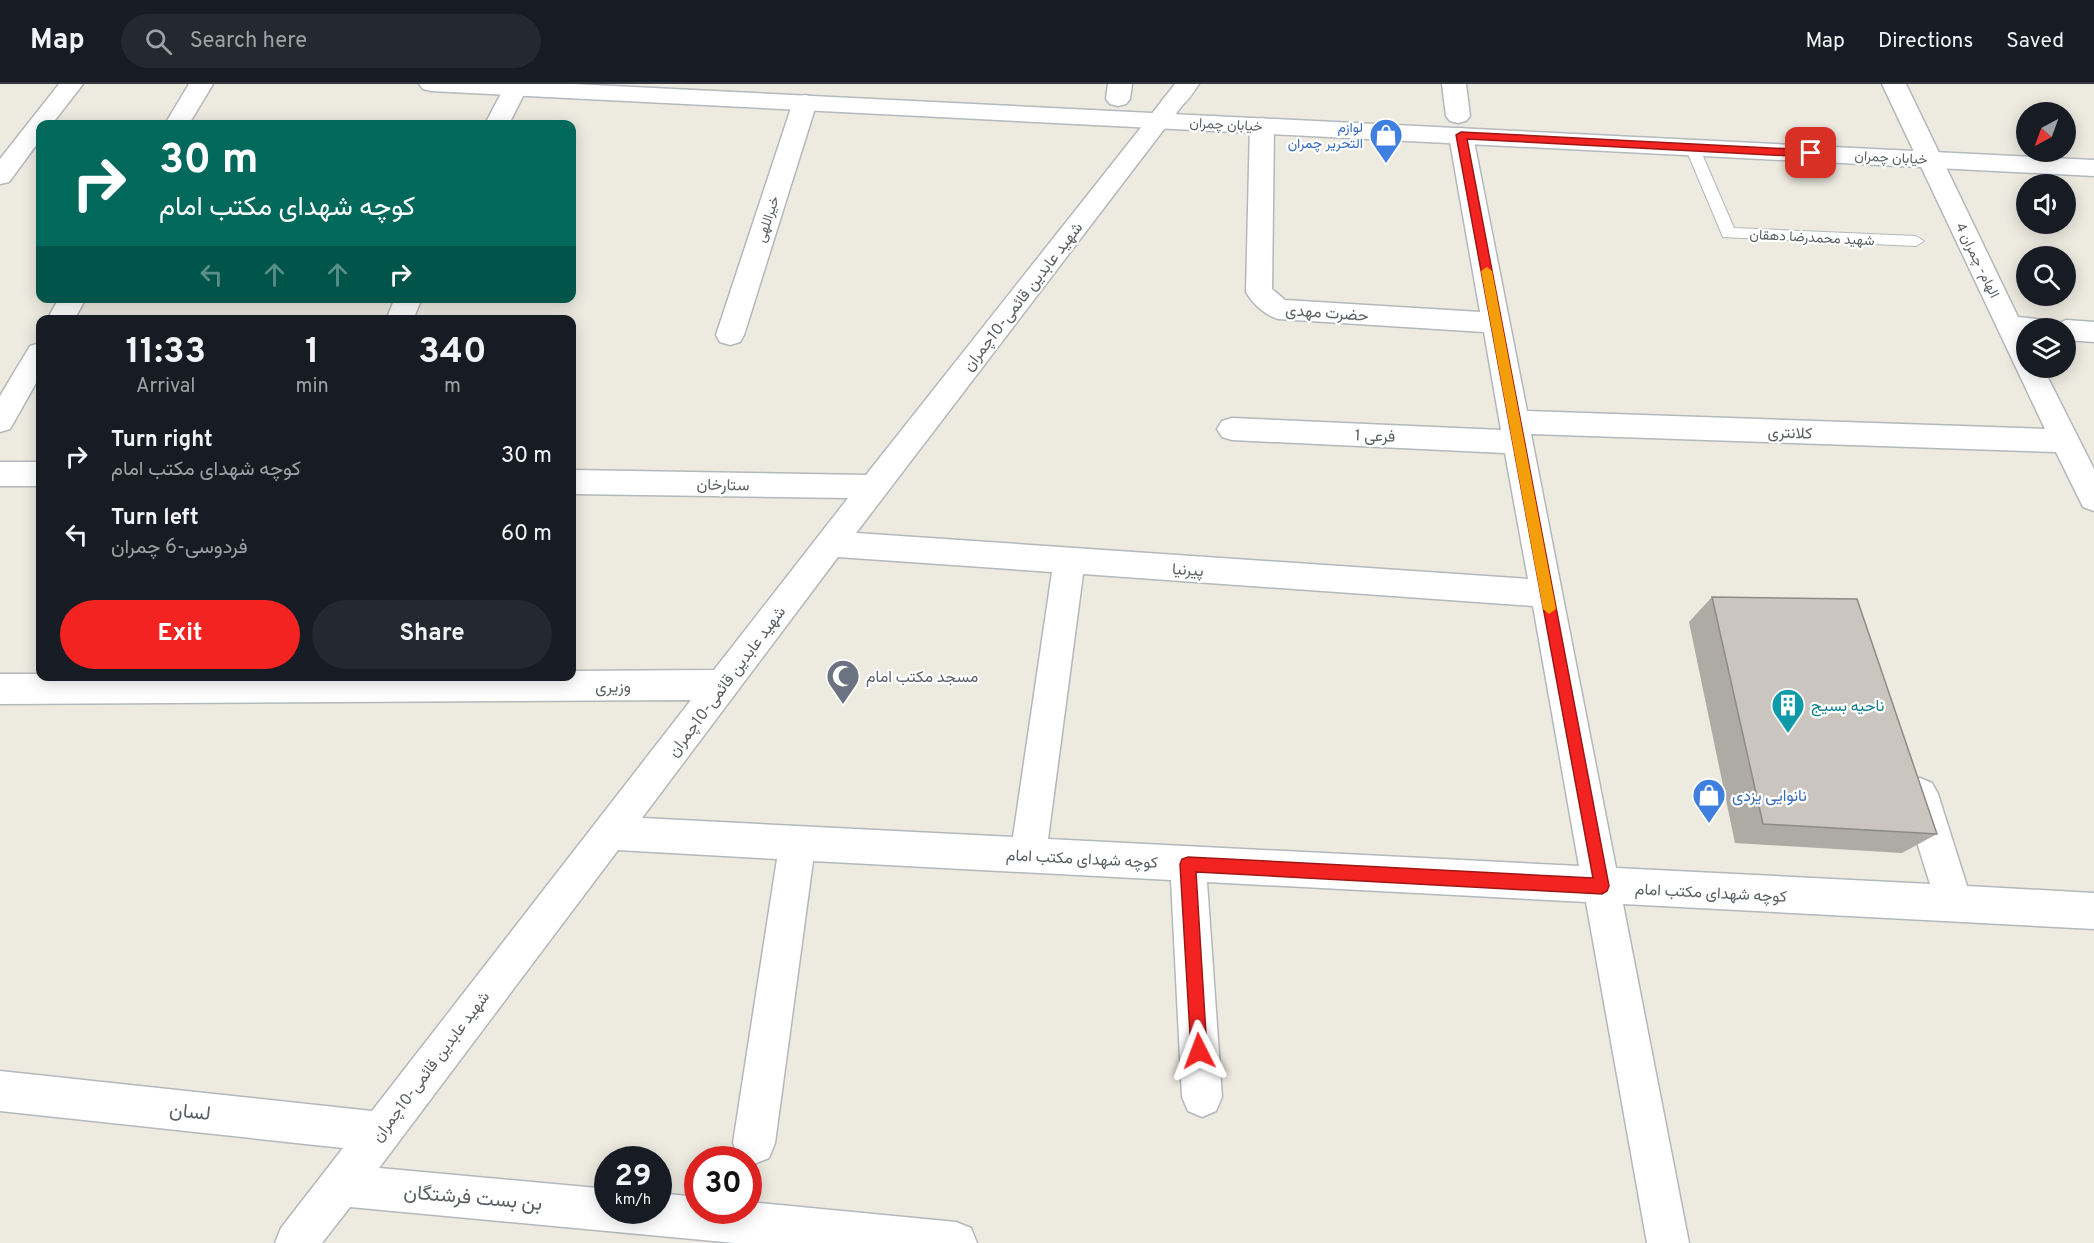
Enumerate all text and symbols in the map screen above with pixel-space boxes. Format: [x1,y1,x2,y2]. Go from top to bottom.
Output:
search box [121,14,541,68]
text: Map [30,23,85,59]
icon: search [142,25,175,58]
text: Search here [190,28,307,55]
text: Map [1805,28,1845,55]
text: Directions [1878,28,1973,55]
text: Saved [2006,28,2064,55]
north arrow [2016,102,2076,162]
map controls [2016,102,2076,378]
street label: خیابان چمران [1189,115,1263,136]
shop icon: لوازم التحریر چمران [1368,117,1404,164]
place label: لوازم التحریر چمران [1288,120,1363,153]
pin [1785,127,1836,178]
text: 30 m [159,135,258,188]
icon: arrive [1794,136,1827,169]
icon: right [60,144,138,222]
street label: خیابان چمران [1854,148,1928,169]
button: sound [2016,174,2076,234]
text: کوچه شهدای مکتب امام [159,191,415,225]
street label: خیراللهی [753,194,784,245]
street label: شهید عابدین قائمی-10چمران [959,219,1088,376]
street label: الهام- چمران 4 [1951,220,2002,301]
street label: شهید محمدرضا دهقان [1749,227,1875,250]
button: search [2016,246,2076,306]
icon: left [195,258,228,291]
icon: ahead [258,258,291,291]
icon: ahead [321,258,354,291]
icon: right [384,258,417,291]
street label: حضرت مهدی [1285,301,1369,327]
button: layers [2016,318,2076,378]
text: 11:33 [125,330,206,376]
text: 1 [305,330,319,376]
text: 340 [418,330,487,376]
text: Arrival [136,374,196,400]
text: min [296,374,329,400]
text: m [444,374,461,400]
street label: کلانتری [1767,423,1813,445]
street label: فرعی 1 [1354,426,1396,448]
text: Turn right [111,427,213,454]
icon: right [60,440,93,473]
text: 30 m [501,443,552,470]
text: کوچه شهدای مکتب امام [111,457,301,483]
street label: ستارخان [696,476,750,496]
text: Turn left [111,505,199,532]
icon: left [60,518,93,551]
text: 60 m [501,521,552,548]
text: فردوسی-6 چمران [111,535,248,561]
street label: پیرنیا [1171,560,1204,582]
button: Exit [60,600,300,669]
button: Share [312,600,552,669]
street label: شهید عابدین قائمی-10چمران [664,603,791,762]
mosque icon: مسجد مکتب امام [825,658,861,705]
place label: مسجد مکتب امام [866,668,978,688]
street label: وزیری [595,678,631,698]
building icon: ناحیه بسیج [1770,687,1806,734]
place label: ناحیه بسیج [1811,697,1884,717]
shop icon: نانوایی یزدی [1691,777,1727,824]
place label: نانوایی یزدی [1732,787,1807,807]
street label: کوچه شهدای مکتب امام [1006,846,1158,874]
street label: کوچه شهدای مکتب امام [1635,880,1787,908]
street label: شهید عابدین قائمی-10چمران [368,988,495,1147]
position arrow [1167,1019,1231,1083]
street label: لسان [168,1098,212,1128]
speed limit sign: 30 [684,1146,762,1224]
text: 29 [615,1159,651,1196]
street label: بن بست فرشتگان [403,1180,543,1218]
text: km/h [615,1191,651,1210]

